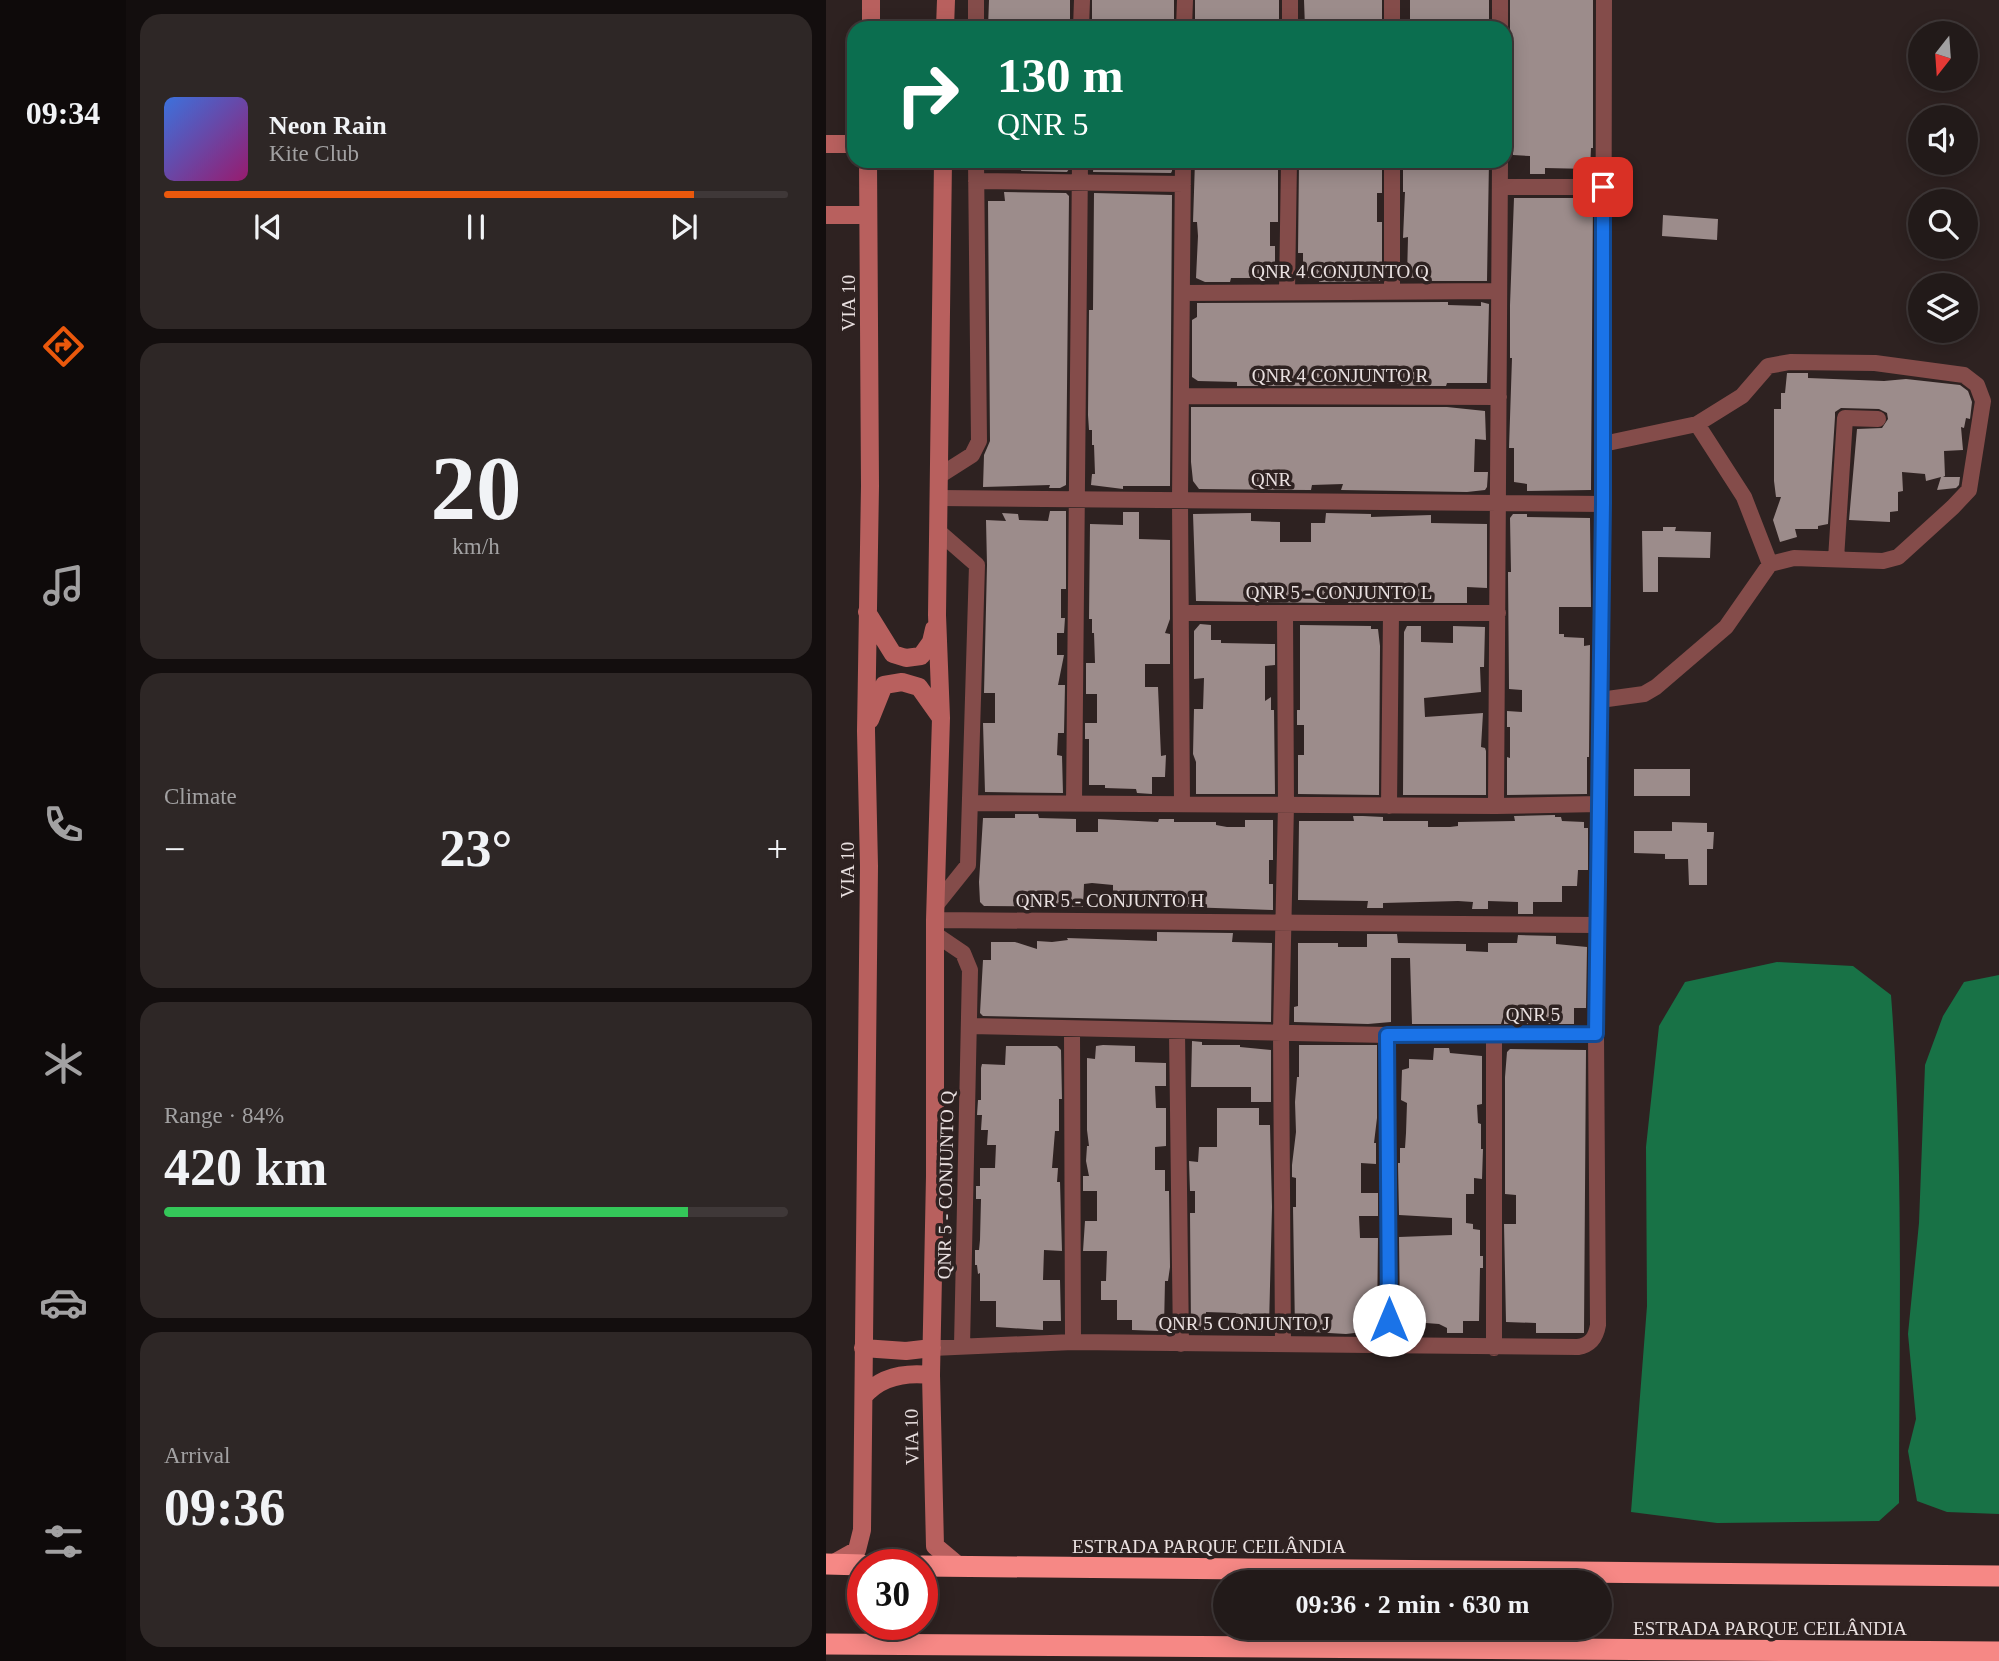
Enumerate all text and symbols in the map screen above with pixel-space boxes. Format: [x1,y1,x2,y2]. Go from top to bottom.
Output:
north arrow [1908,21,1978,91]
map controls [1908,21,1978,343]
text: 130 m [997,48,1124,103]
icon: right [882,49,973,140]
text: 09:34 [26,95,100,131]
button: sound [1908,105,1978,175]
text: QNR 5 [997,106,1089,142]
text: Neon Rain [269,111,387,140]
text: Kite Club [269,141,359,166]
pin [1573,157,1633,217]
icon: arrive [1584,168,1622,206]
button: search [1908,189,1978,259]
icon: previous [249,208,287,246]
icon: pause [457,208,495,246]
icon: next [665,208,703,246]
street label: QNR 4 CONJUNTO Q [1251,261,1429,282]
button: layers [1908,273,1978,343]
street label: VIA 10 [838,275,859,331]
icon: directions [39,322,88,371]
street label: QNR 4 CONJUNTO R [1252,365,1429,386]
text: 20 [431,438,522,539]
street label: QNR [1251,469,1291,490]
text: km/h [452,534,500,559]
icon: music [39,561,88,610]
street label: QNR 5 - CONJUNTO L [1246,582,1432,603]
text: Climate [164,784,237,809]
icon: phone [39,800,88,849]
text: 23° [440,820,512,877]
text: − [164,828,185,870]
text: + [767,828,788,870]
street label: VIA 10 [837,842,858,898]
street label: QNR 5 - CONJUNTO H [1016,890,1205,911]
street label: QNR 5 [1506,1004,1560,1025]
icon: climate [39,1039,88,1088]
street label: QNR 5 - CONJUNTO Q [933,1090,958,1279]
text: Range · 84% [164,1103,284,1128]
text: 420 km [164,1139,327,1196]
icon: car [39,1278,88,1327]
position arrow [1352,1283,1426,1357]
street label: QNR 5 CONJUNTO J [1158,1313,1330,1334]
street label: VIA 10 [901,1409,922,1465]
text: Arrival [164,1443,230,1468]
text: 09:36 [164,1479,285,1536]
icon: filters [39,1517,88,1566]
street label: ESTRADA PARQUE CEILÂNDIA [1072,1536,1346,1557]
speed limit sign: 30 [847,1549,938,1640]
text: 09:36 · 2 min · 630 m [1296,1590,1530,1619]
street label: ESTRADA PARQUE CEILÂNDIA [1633,1618,1907,1639]

